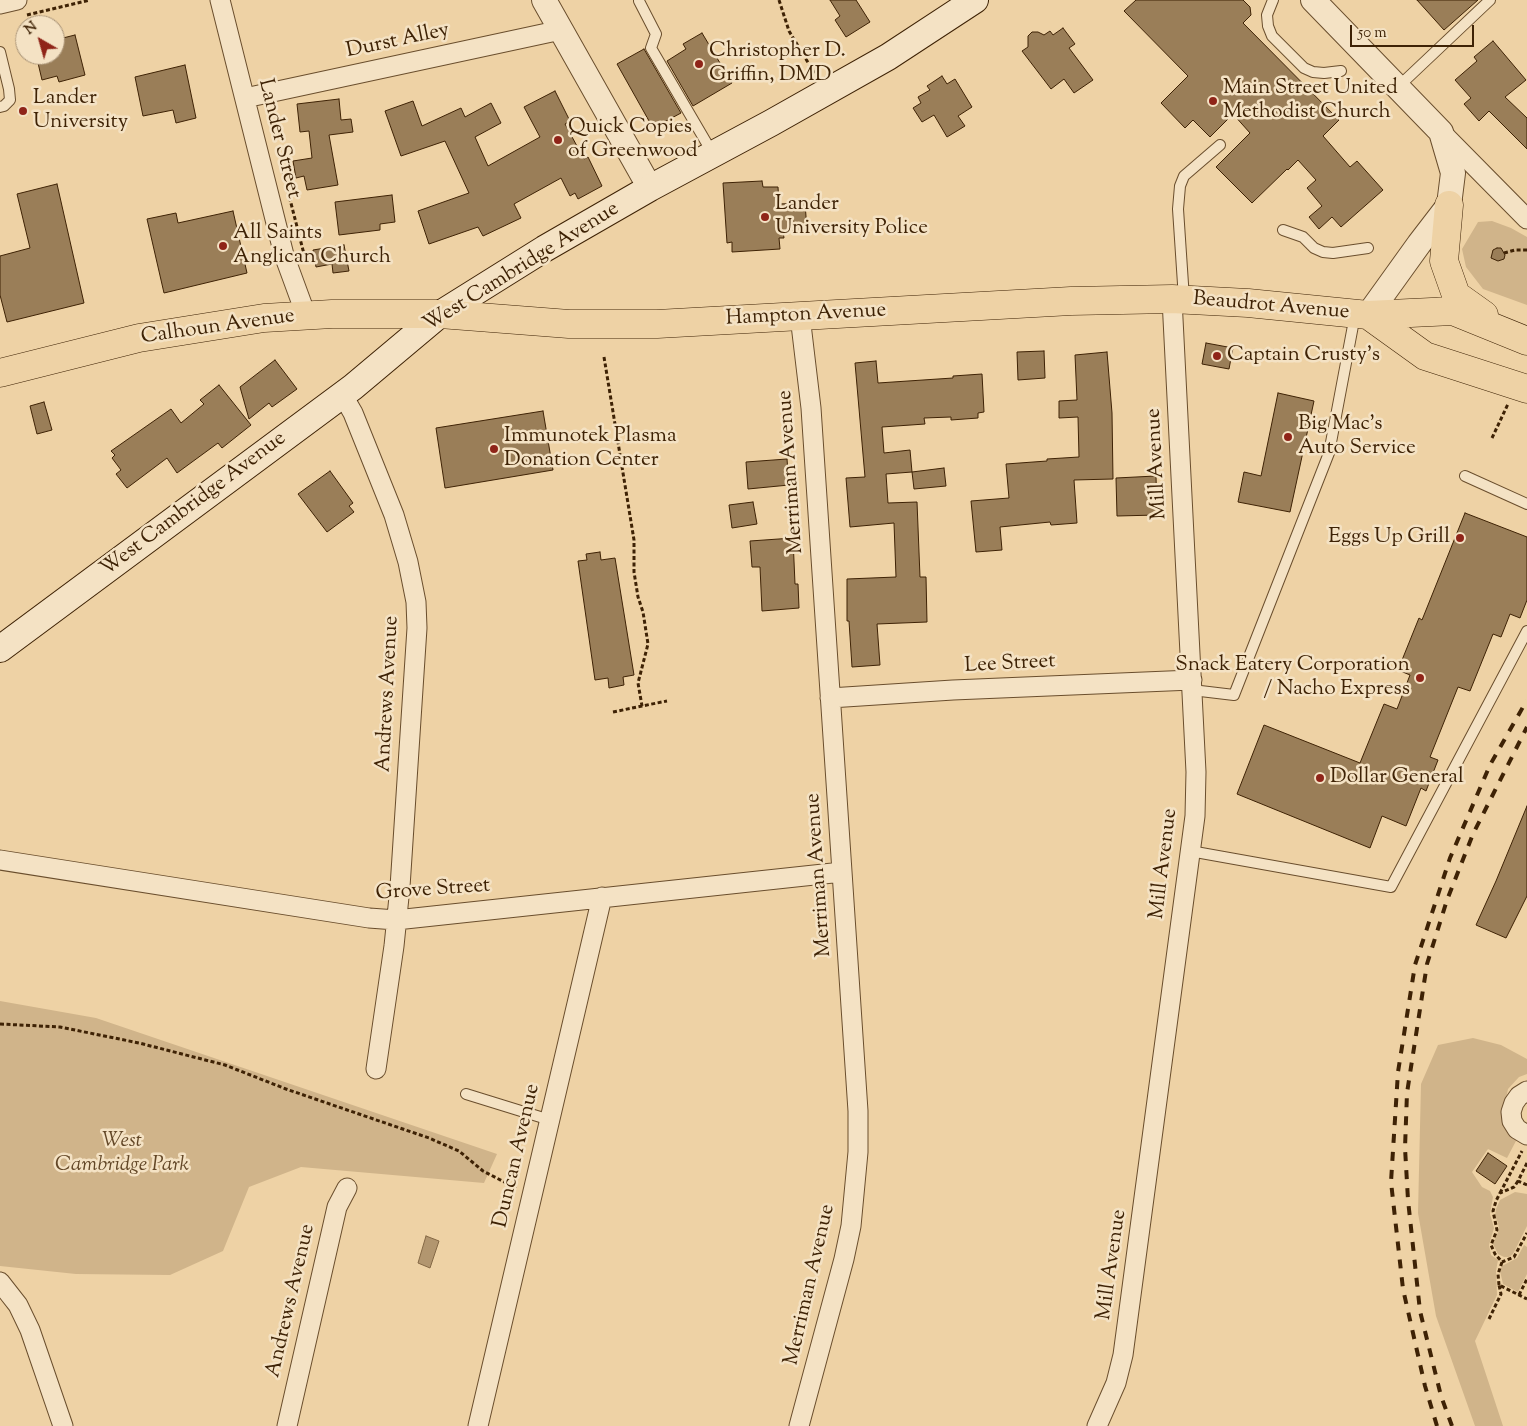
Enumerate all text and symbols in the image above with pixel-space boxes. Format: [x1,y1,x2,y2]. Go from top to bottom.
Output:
north arrow [15,15,65,65]
scale bar [1352,15,1476,47]
text: N [21,18,42,40]
street label: Durst Alley [344,19,452,65]
text: 50 m [1358,23,1387,44]
place label: Christopher D. Griffin, DMD [709,39,846,89]
marker: Christopher D. Griffin, DMD [693,58,705,70]
street label: Lander Street [251,76,305,202]
place label: Main Street United Methodist Church [1223,76,1398,126]
place label: Lander University [33,86,128,136]
marker: Main Street United Methodist Church [1207,95,1219,107]
marker: Lander University [17,105,29,117]
place label: Quick Copies of Greenwood [568,115,698,165]
marker: Quick Copies of Greenwood [552,134,564,146]
place label: Lander University Police [775,192,928,242]
street label: West Cambridge Avenue [420,197,624,339]
marker: Lander University Police [759,211,771,223]
place label: All Saints Anglican Church [233,221,391,271]
marker: All Saints Anglican Church [217,240,229,252]
street label: Beaudrot Avenue [1192,288,1350,326]
street label: Hampton Avenue [725,299,887,333]
street label: Calhoun Avenue [140,305,296,351]
place label: Captain Crusty's [1227,343,1380,369]
marker: Captain Crusty's [1211,350,1223,362]
street label: Merriman Avenue [774,389,810,555]
street label: Mill Avenue [1142,408,1174,520]
place label: Big Mac's Auto Service [1298,412,1416,462]
place label: Immunotek Plasma Donation Center [504,424,677,474]
street label: West Cambridge Avenue [96,427,292,583]
marker: Big Mac's Auto Service [1282,431,1294,443]
marker: Immunotek Plasma Donation Center [488,443,500,455]
place label: Eggs Up Grill [1328,525,1450,551]
marker: Eggs Up Grill [1454,532,1466,544]
street label: Andrews Avenue [372,615,406,773]
street label: Lee Street [964,650,1056,680]
place label: Snack Eatery Corporation / Nacho Express [1175,653,1410,703]
marker: Snack Eatery Corporation / Nacho Express [1414,672,1426,684]
place label: Dollar General [1330,765,1464,791]
marker: Dollar General [1314,772,1326,784]
street label: Merriman Avenue [802,792,838,958]
street label: Mill Avenue [1146,807,1184,921]
street label: Grove Street [375,874,491,908]
street label: Duncan Avenue [489,1081,547,1231]
park label: West Cambridge Park [55,1129,189,1179]
street label: Merriman Avenue [780,1202,842,1368]
street label: Mill Avenue [1093,1208,1133,1322]
street label: Andrews Avenue [262,1222,322,1380]

